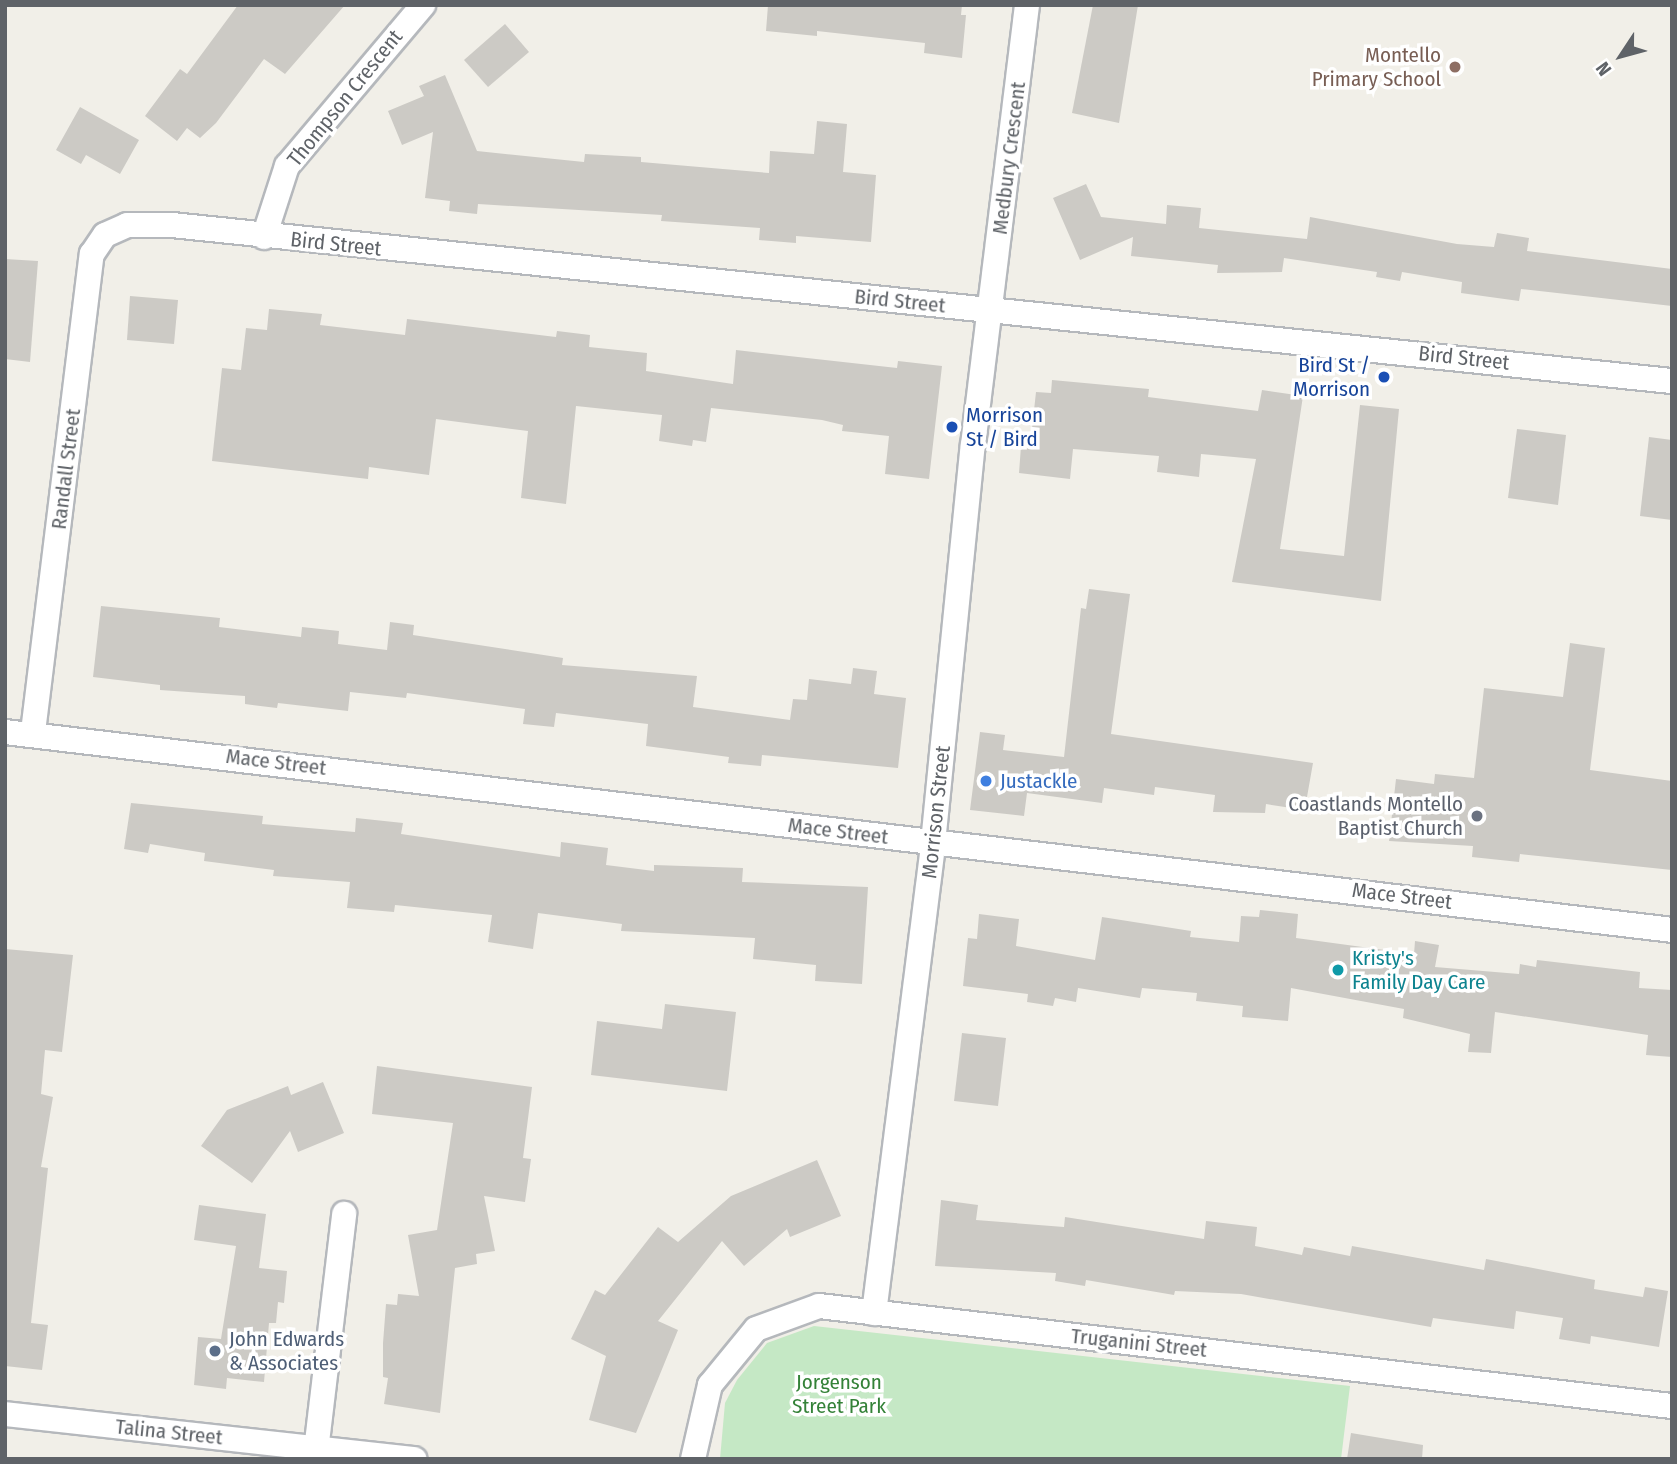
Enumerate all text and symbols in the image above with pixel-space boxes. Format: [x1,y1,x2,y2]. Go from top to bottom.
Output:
north arrow [1586,21,1656,91]
street label: Thompson Crescent [282,25,408,171]
place label: Montello Primary School [1312,42,1441,92]
text: N [1591,57,1616,80]
marker: Montello Primary School [1447,59,1463,75]
street label: Medbury Crescent [987,80,1031,236]
street label: Bird Street [289,227,383,261]
street label: Bird Street [853,284,947,318]
street label: Bird Street [1417,341,1511,375]
place label: Bird St / Morrison [1293,352,1370,402]
marker: Bird St / Morrison [1376,369,1392,385]
place label: Morrison St / Bird [966,402,1043,452]
street label: Randall Street [46,407,86,531]
marker: Morrison St / Bird [944,419,960,435]
street label: Mace Street [224,743,328,781]
street label: Morrison Street [916,744,956,880]
place label: Justackle [1000,768,1077,794]
marker: Justackle [978,773,994,789]
place label: Coastlands Montello Baptist Church [1288,791,1463,841]
marker: Coastlands Montello Baptist Church [1469,808,1485,824]
street label: Mace Street [786,812,890,850]
street label: Mace Street [1350,877,1454,915]
place label: Kristy's Family Day Care [1352,945,1485,995]
marker: Kristy's Family Day Care [1330,962,1346,978]
street label: Truganini Street [1070,1323,1208,1363]
place label: John Edwards & Associates [229,1326,344,1376]
marker: John Edwards & Associates [207,1343,223,1359]
park label: Jorgenson Street Park [792,1369,886,1419]
street label: Talina Street [114,1414,224,1450]

